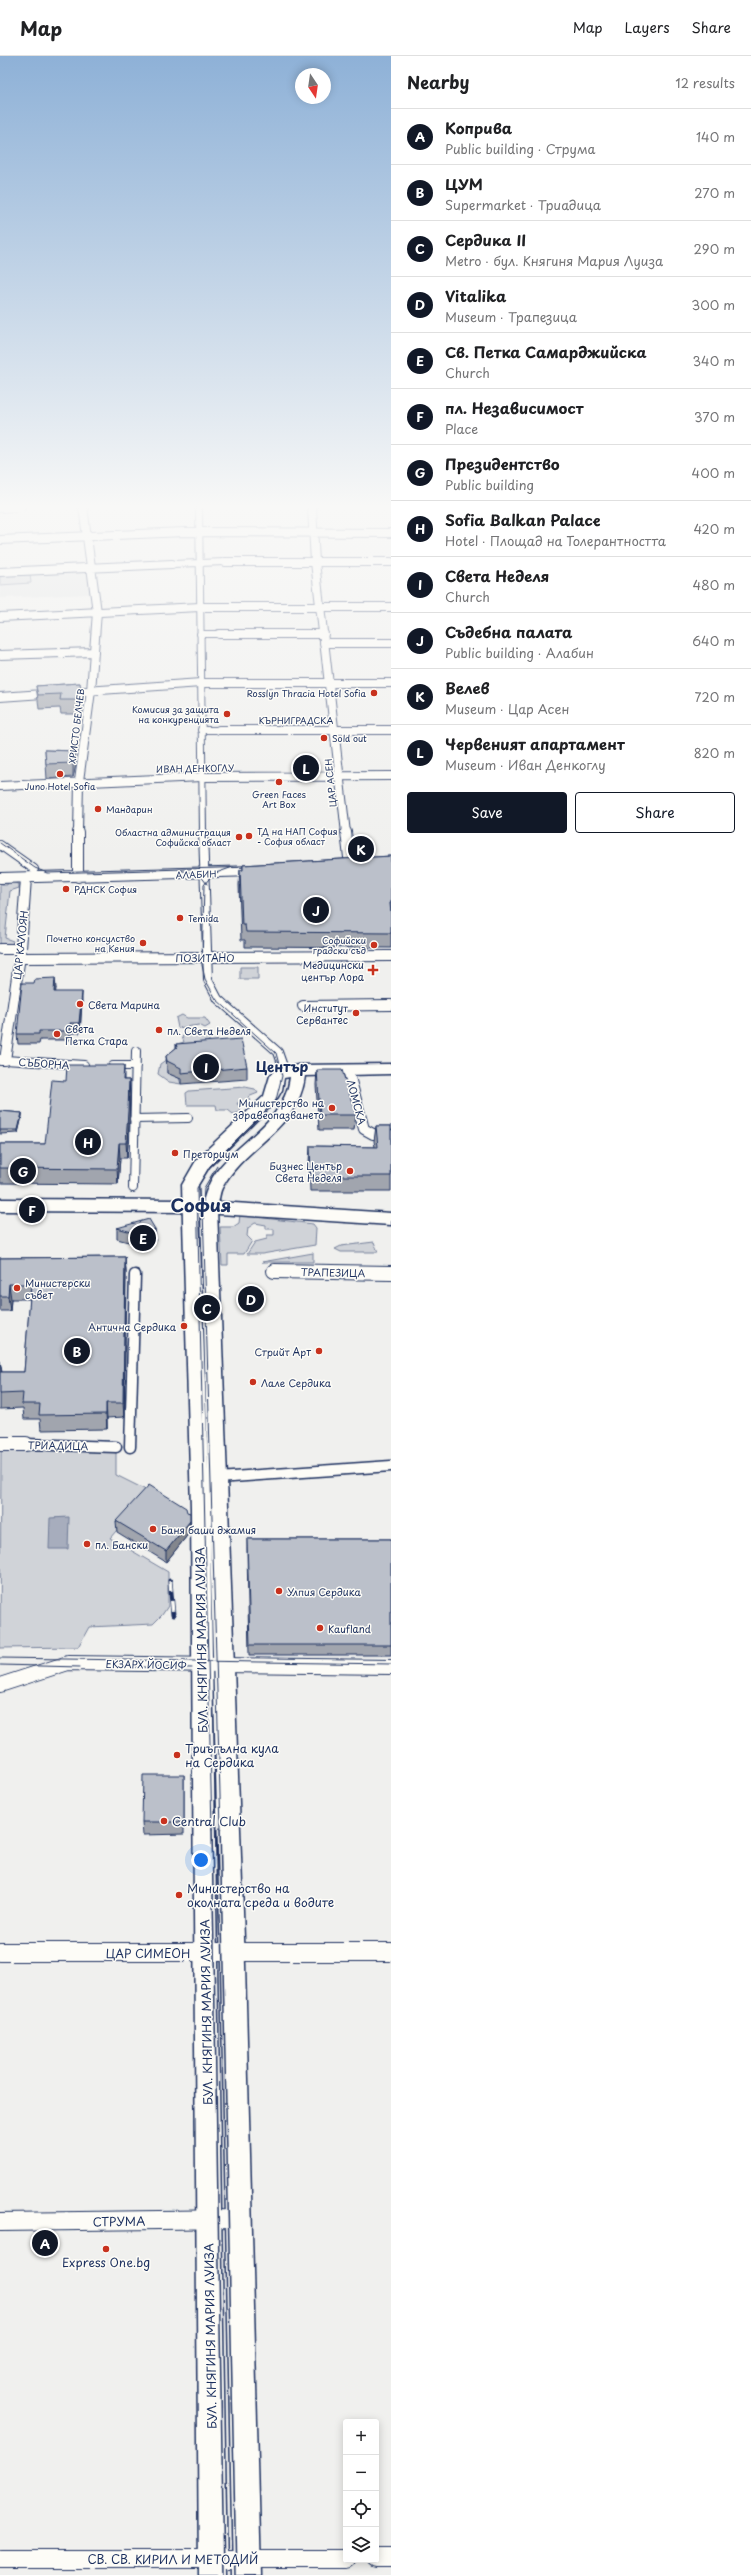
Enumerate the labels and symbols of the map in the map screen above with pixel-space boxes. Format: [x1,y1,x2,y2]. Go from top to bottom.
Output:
north arrow [295,68,331,104]
place label: Rosslyn Thracia Hotel Sofia [247,686,366,700]
street label: ХРИСТО БЕЛЧЕВ [64,687,88,764]
marker: Rosslyn Thracia Hotel Sofia [369,688,379,698]
place label: Комисия за защита на конкуренцията [132,702,219,726]
marker: Комисия за защита на конкуренцията [222,709,232,719]
street label: КЪРНИГРАДСКА [259,713,333,727]
place label: Sold out [332,731,367,745]
marker: Sold out [319,733,329,743]
pin: L [293,753,319,783]
street label: ЦАР АСЕН [320,758,340,808]
street label: ИВАН ДЕНКОГЛУ [156,760,235,776]
marker: Juno Hotel Sofia [55,769,65,779]
marker: Green Faces Art Box [274,777,284,787]
place label: Juno Hotel Sofia [25,779,96,793]
place label: Green Faces Art Box [252,787,306,811]
place label: Мандарин [106,802,153,816]
marker: Мандарин [93,804,103,814]
place label: ТД на НАП София - София област [257,824,338,848]
place label: Областна администрация Софийска област [115,825,232,849]
marker: ТД на НАП София - София област [244,831,254,841]
marker: Областна администрация Софийска област [234,832,244,842]
pin: K [348,834,374,864]
street label: АЛАБИН [175,866,217,882]
place label: РДНСК София [74,882,137,896]
marker: РДНСК София [61,884,71,894]
pin: J [303,895,329,925]
street label: ЦАР КАЛОЯН [9,909,31,980]
place label: Temida [188,911,219,925]
marker: Temida [175,913,185,923]
place label: Почетно консулство на Кения [46,931,135,955]
place label: Софийски градски съд [313,933,366,957]
marker: Почетно консулство на Кения [138,938,148,948]
marker: Софийски градски съд [369,940,379,950]
street label: ПОЗИТАНО [175,950,235,965]
place label: Медицински център Лора [301,957,365,984]
marker: Медицински център Лора [367,964,379,976]
place label: Света Марина [88,997,161,1012]
marker: Света Марина [75,999,85,1009]
place label: Институт Сервантес [296,1000,348,1027]
marker: Институт Сервантес [351,1008,361,1018]
place label: Света Петка Стара [65,1021,128,1048]
place label: пл. Света Неделя [167,1023,251,1038]
marker: пл. Света Неделя [154,1025,164,1035]
marker: Света Петка Стара [52,1029,62,1039]
pin: I [193,1052,219,1082]
street label: СЪБОРНА [18,1054,70,1072]
district label: Център [256,1056,309,1077]
street label: ЛОМСКА [344,1078,370,1127]
place label: Министерство на здравеопазването [232,1095,325,1122]
marker: Министерство на здравеопазването [327,1103,337,1113]
pin: H [75,1127,101,1157]
place label: Преториум [183,1146,239,1162]
marker: Преториум [170,1148,180,1158]
pin: G [10,1156,36,1186]
place label: Бизнес Център Света Неделя [269,1158,342,1185]
marker: Бизнес Център Света Неделя [345,1166,355,1176]
district label: София [171,1191,231,1218]
pin: F [19,1195,45,1225]
pin: E [130,1223,156,1253]
street label: ТРАПЕЗИЦА [301,1264,366,1280]
place label: Министерски съвет [25,1275,91,1302]
marker: Министерски съвет [12,1283,22,1293]
pin: D [238,1284,264,1314]
pin: C [194,1293,220,1323]
place label: Антична Сердика [88,1319,177,1334]
marker: Антична Сердика [179,1321,189,1331]
pin: B [64,1336,90,1366]
place label: Стрийт Арт [254,1344,311,1359]
marker: Стрийт Арт [314,1346,324,1356]
place label: Лале Сердика [261,1375,332,1390]
marker: Лале Сердика [248,1377,258,1387]
street label: ТРИАДИЦА [28,1437,89,1453]
place label: Баня баши джамия [161,1522,256,1537]
marker: Баня баши джамия [148,1524,158,1534]
place label: пл. Бански [95,1537,148,1552]
marker: пл. Бански [82,1539,92,1549]
street label: БУЛ. КНЯГИНЯ МАРИЯ ЛУИЗА [190,1547,212,1733]
place label: Улпия Сердика [287,1584,362,1599]
marker: Улпия Сердика [274,1586,284,1596]
place label: Kaufland [328,1621,371,1636]
marker: Kaufland [315,1623,325,1633]
street label: ЕКЗАРХ ЙОСИФ [105,1656,187,1672]
place label: Триъгълна кула на Сердика [185,1739,279,1771]
marker: Триъгълна кула на Сердика [172,1750,182,1760]
place label: Central Club [172,1812,246,1830]
marker: Central Club [159,1816,169,1826]
your location [191,1850,211,1870]
place label: Министерство на околната среда и водите [187,1879,334,1911]
marker: Министерство на околната среда и водите [174,1890,184,1900]
street label: БУЛ. КНЯГИНЯ МАРИЯ ЛУИЗА [195,1919,217,2105]
street label: ЦАР СИМЕОН [106,1944,190,1962]
street label: СТРУМА [93,2212,145,2230]
pin: A [32,2228,58,2258]
street label: БУЛ. КНЯГИНЯ МАРИЯ ЛУИЗА [199,2243,221,2429]
marker: Express One.bg [101,2244,111,2254]
place label: Express One.bg [62,2253,150,2271]
street label: СВ. СВ. КИРИЛ И МЕТОДИЙ [87,2550,259,2568]

